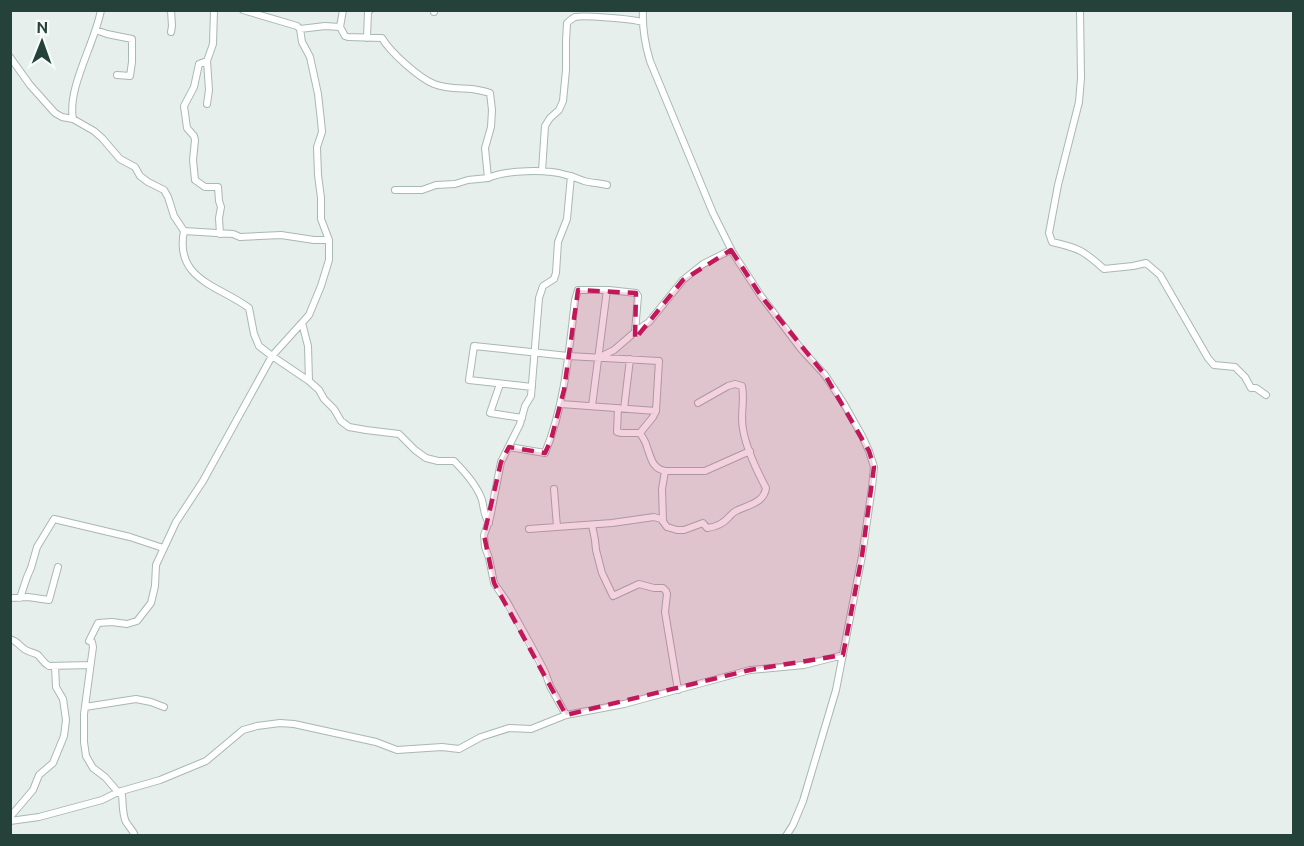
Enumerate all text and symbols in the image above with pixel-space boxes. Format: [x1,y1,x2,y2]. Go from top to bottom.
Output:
north arrow [12,12,72,72]
text: N [36,18,48,36]

